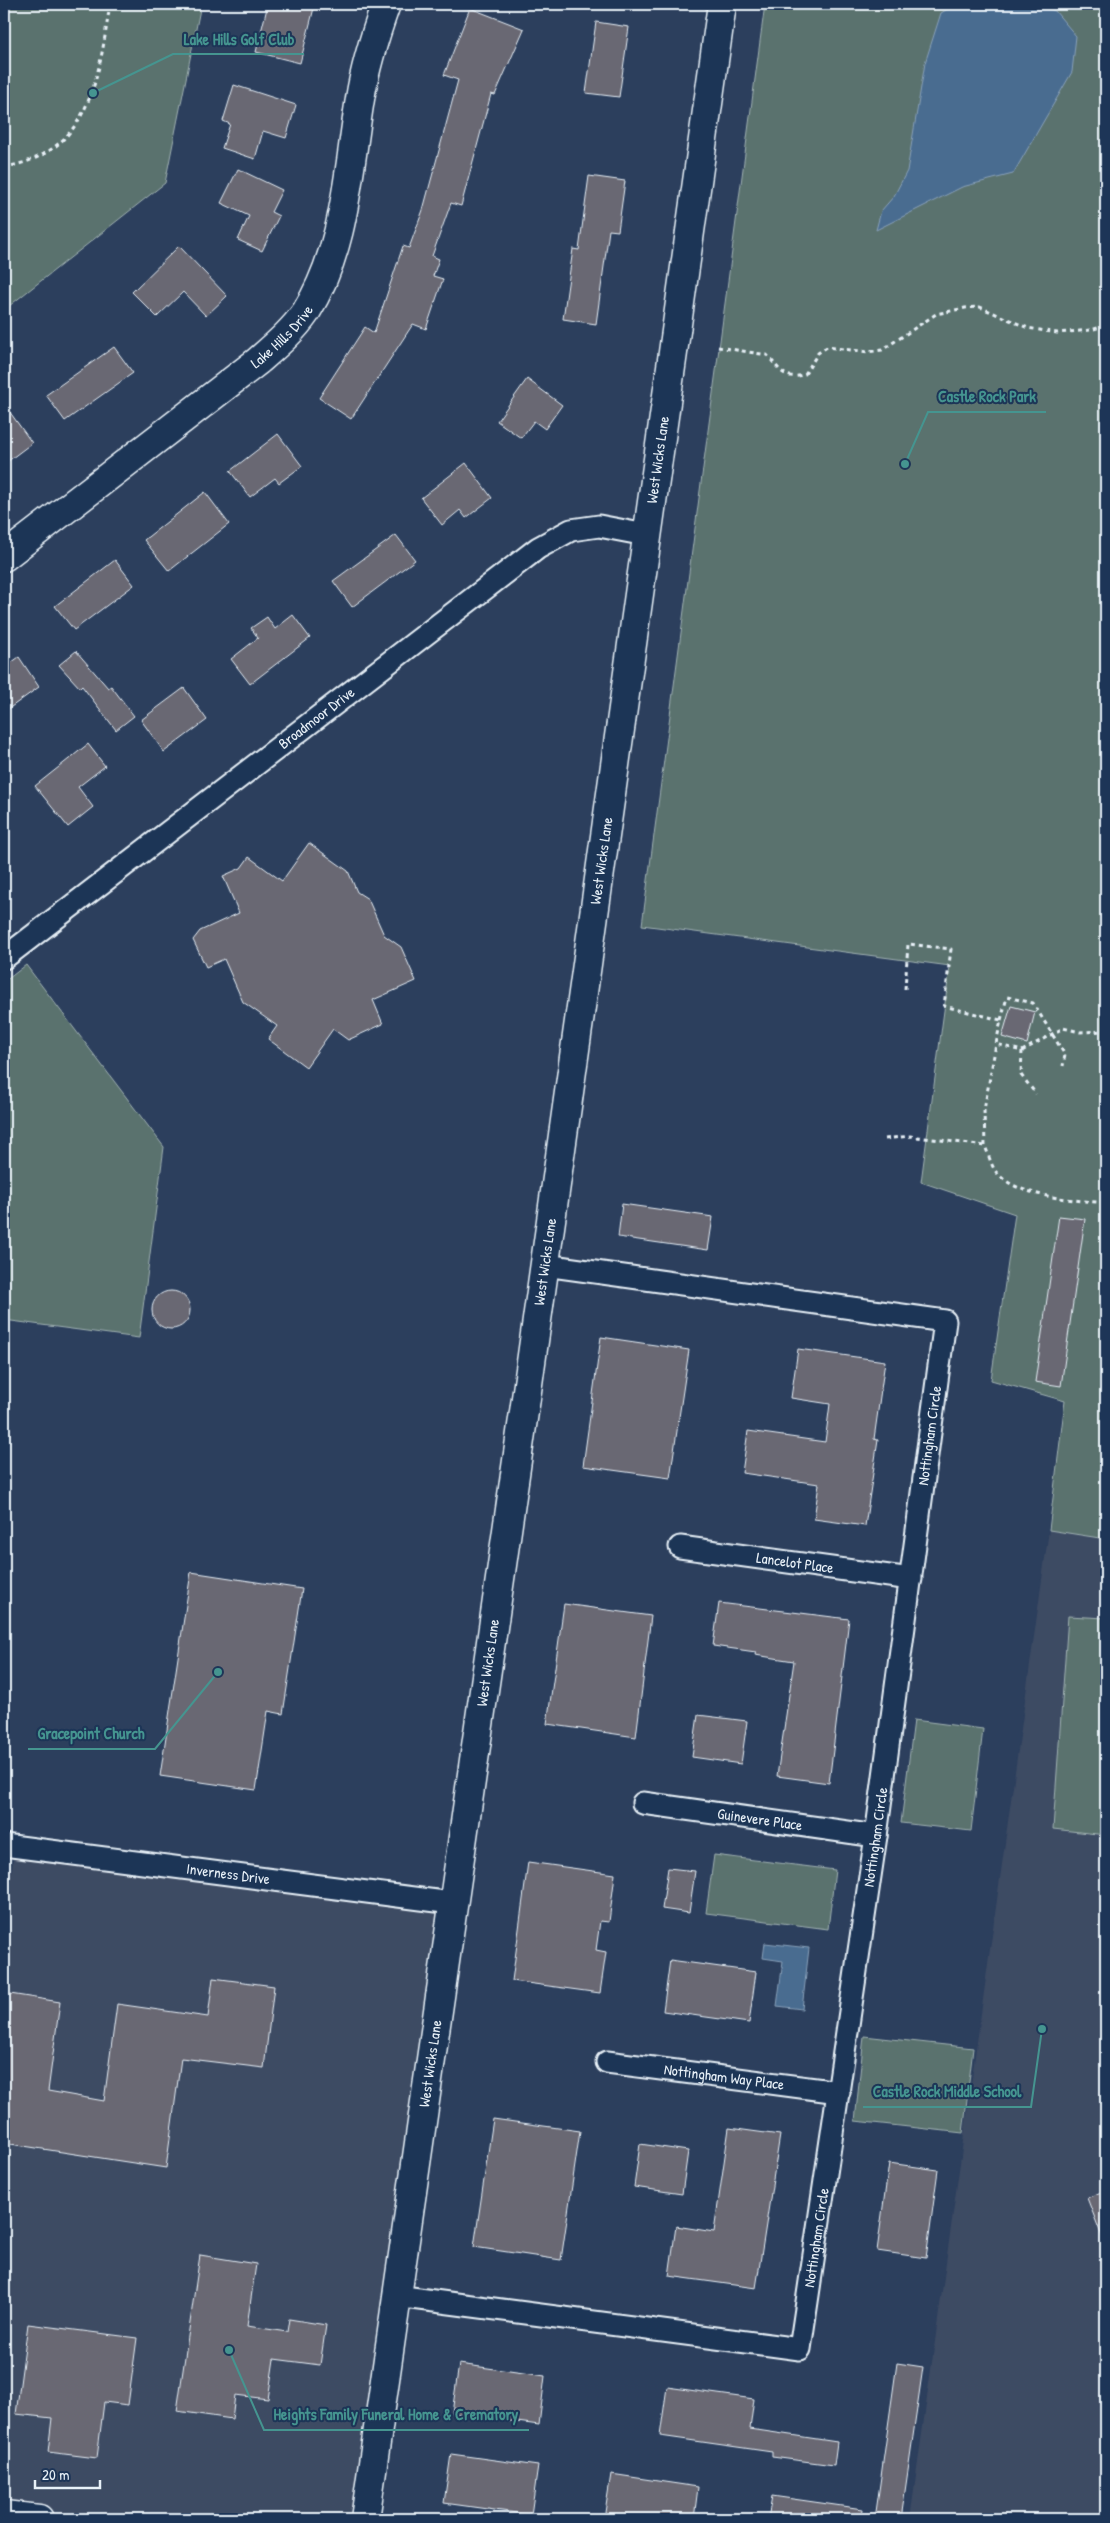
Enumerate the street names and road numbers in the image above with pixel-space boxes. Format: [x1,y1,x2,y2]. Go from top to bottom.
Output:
street label: Lake Hills Drive [246,301,318,373]
street label: West Wicks Lane [641,415,674,505]
street label: Broadmoor Drive [274,682,359,754]
street label: West Wicks Lane [585,816,618,906]
street label: West Wicks Lane [528,1217,561,1307]
street label: Nottingham Circle [912,1384,946,1487]
street label: Lancelot Place [755,1547,835,1578]
street label: West Wicks Lane [471,1618,504,1708]
street label: Nottingham Circle [858,1786,892,1888]
street label: Guinevere Place [716,1803,804,1835]
street label: Inverness Drive [185,1858,271,1889]
street label: West Wicks Lane [413,2019,447,2109]
street label: Nottingham Way Place [663,2058,785,2095]
street label: Nottingham Circle [798,2186,834,2289]

